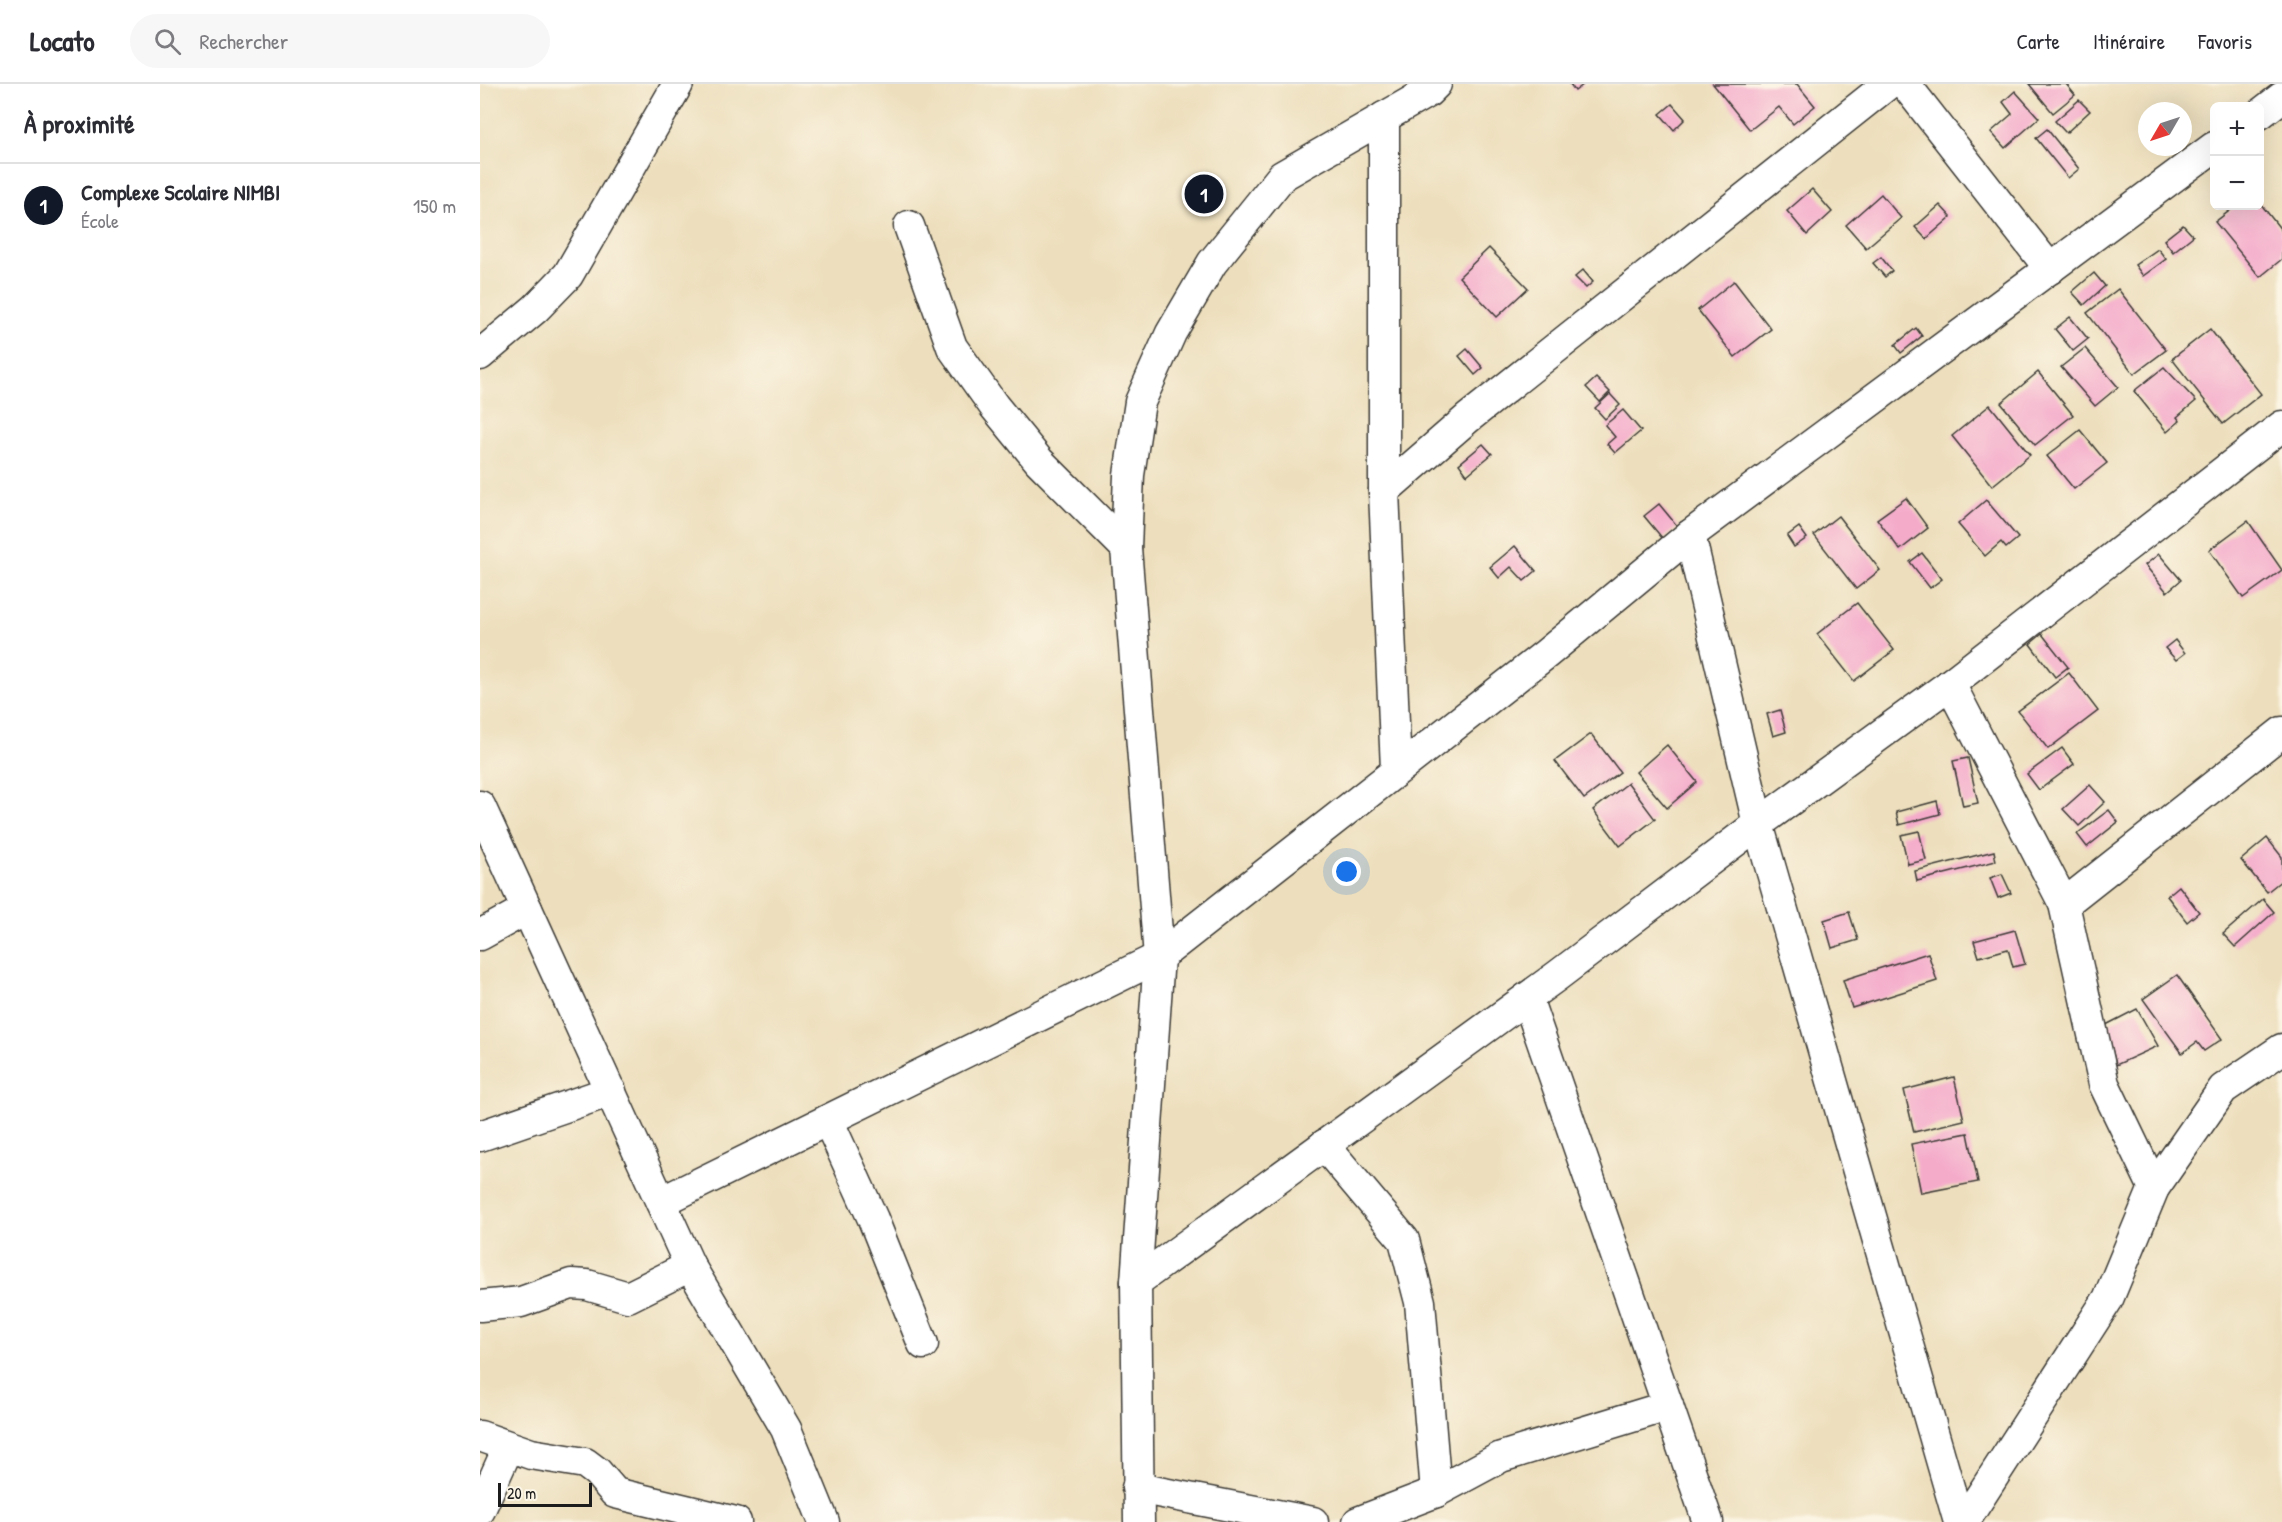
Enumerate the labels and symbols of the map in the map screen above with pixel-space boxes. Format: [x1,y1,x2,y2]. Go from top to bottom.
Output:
north arrow [2138,102,2192,156]
pin: 1 [1184,172,1224,216]
your location [1332,857,1361,886]
scale bar [498,1480,592,1508]

